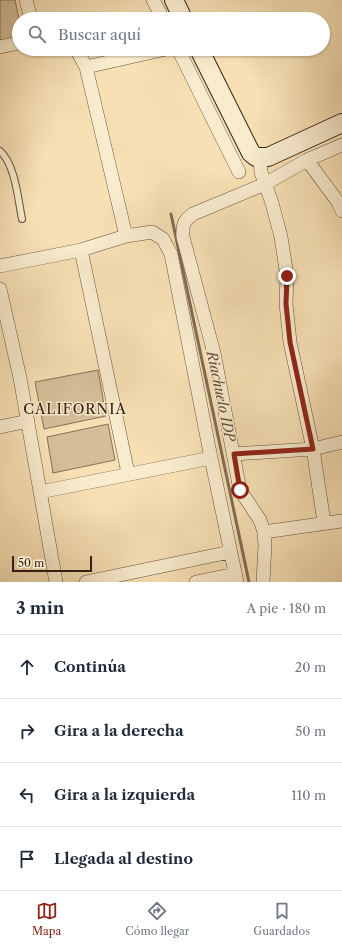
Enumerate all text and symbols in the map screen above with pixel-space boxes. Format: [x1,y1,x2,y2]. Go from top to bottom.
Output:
search box [12,12,330,56]
icon: search [26,23,48,45]
text: Buscar aquí [58,25,141,44]
route end [278,267,296,285]
water label: Riachuelo IDP [202,348,240,444]
district label: CALIFORNIA [23,400,127,418]
route start [231,481,249,499]
scale bar [12,554,92,573]
text: 50 m [18,556,44,570]
text: 3 min [16,598,65,618]
text: A pie · 180 m [247,600,326,616]
icon: ahead [16,656,38,678]
text: Continúa [54,657,126,676]
text: 20 m [295,659,326,675]
icon: right [16,720,38,742]
text: Gira a la derecha [54,721,184,740]
text: 50 m [295,723,326,739]
icon: left [16,784,38,806]
text: Gira a la izquierda [54,785,195,804]
text: 110 m [291,787,326,803]
icon: arrive [16,848,38,870]
text: Llegada al destino [54,849,193,868]
tab: Mapa [32,900,61,938]
tab: Cómo llegar [125,900,189,938]
tab: Guardados [253,900,310,938]

